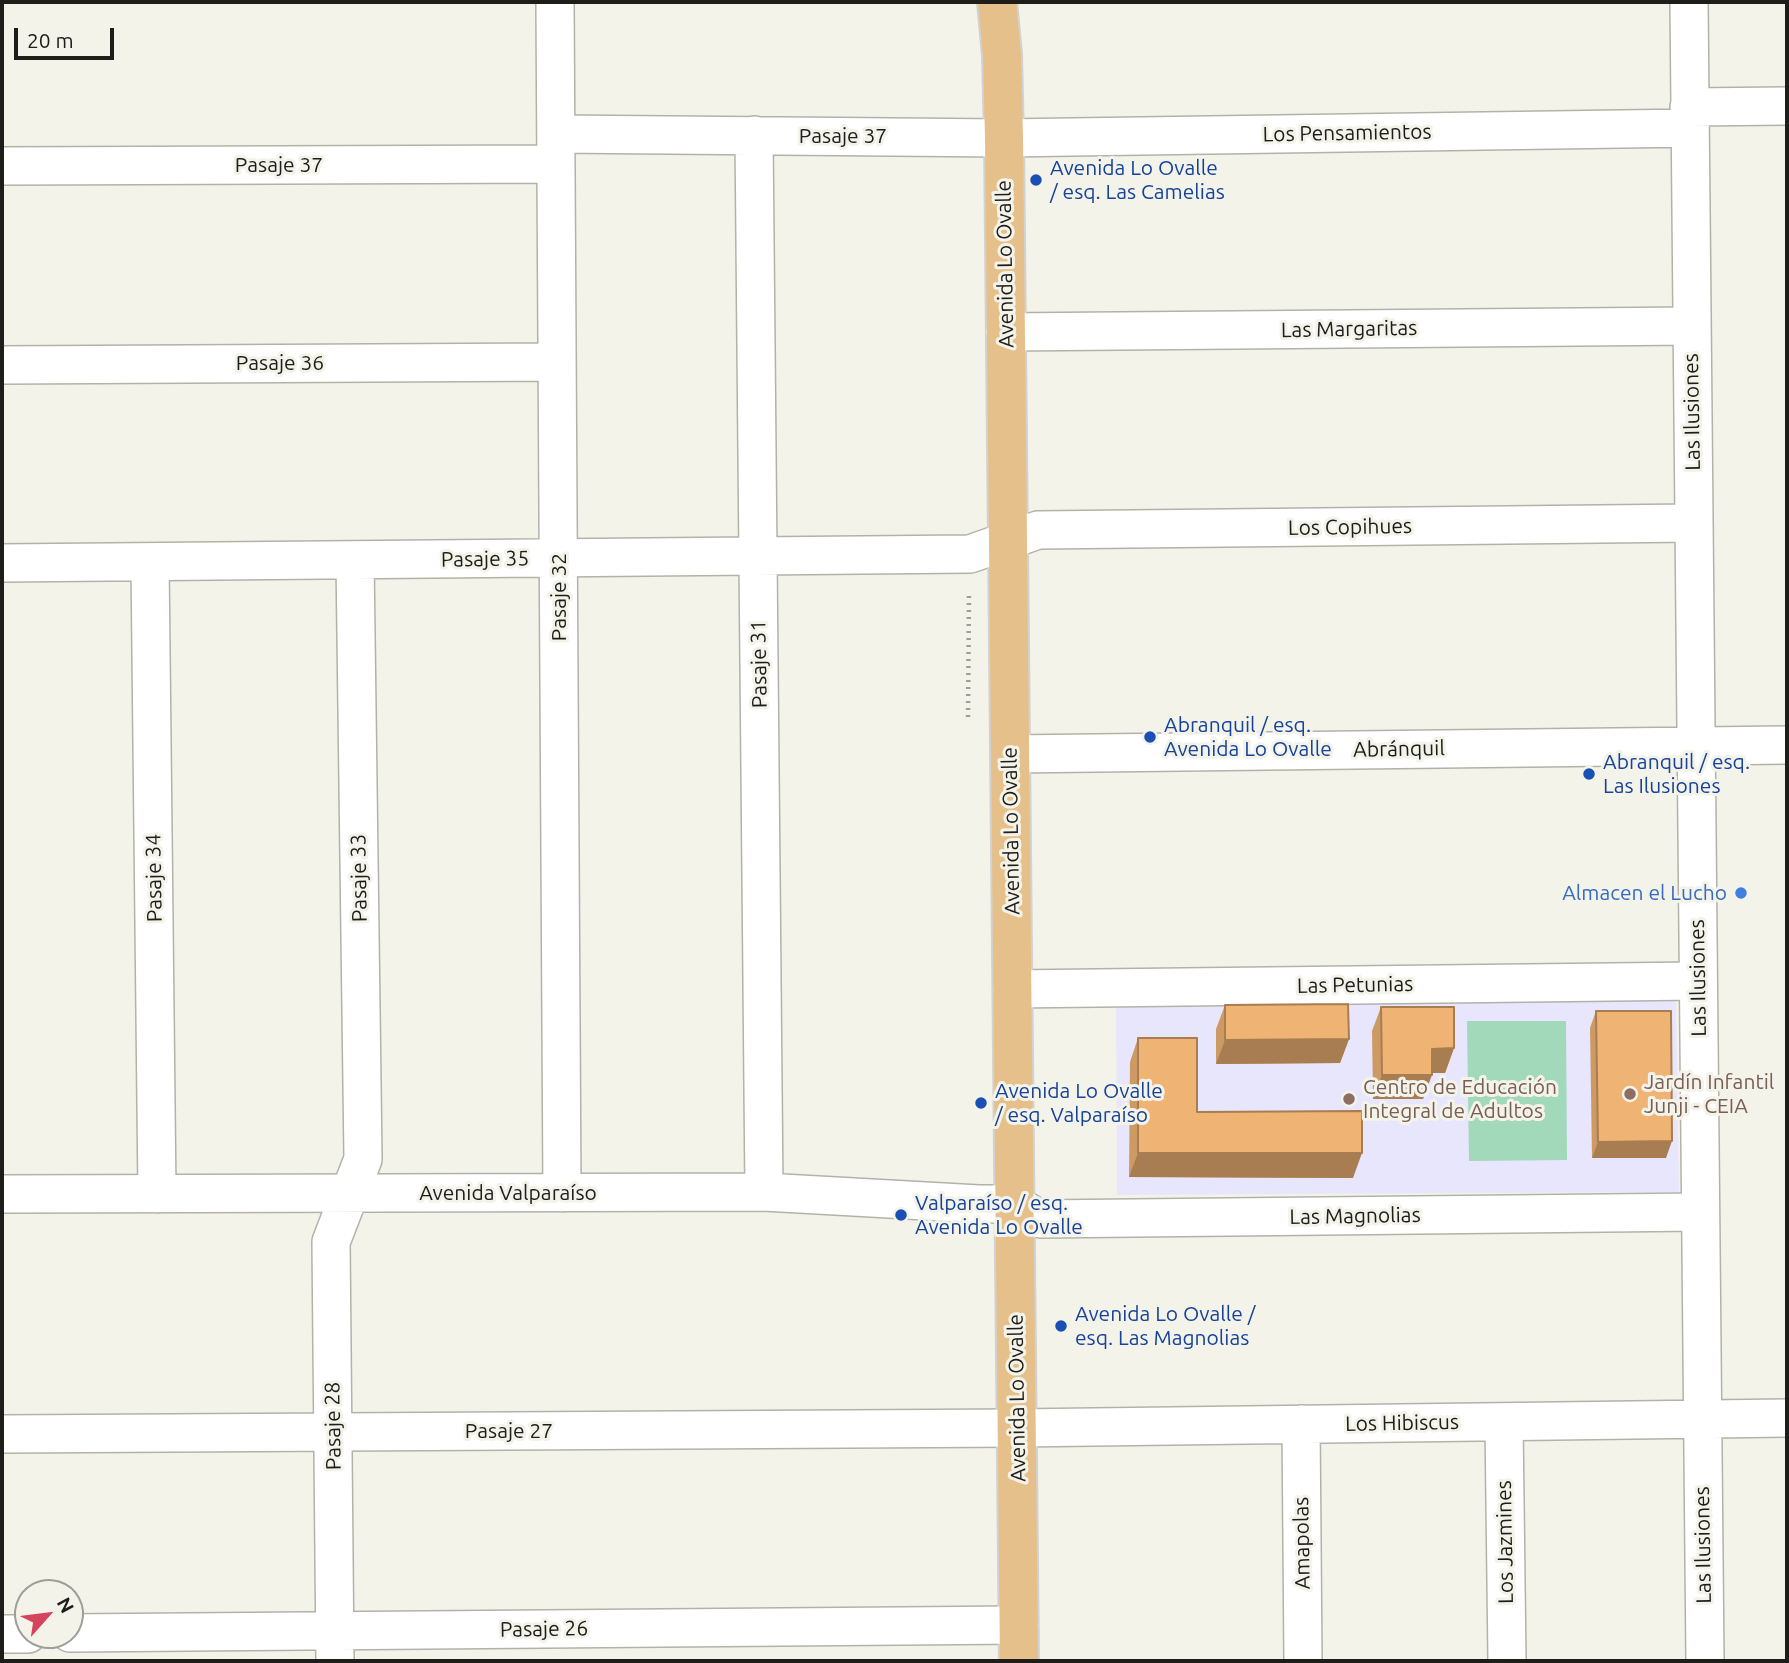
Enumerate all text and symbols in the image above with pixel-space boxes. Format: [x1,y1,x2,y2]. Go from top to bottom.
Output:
scale bar [18,14,117,58]
text: 20 m [27,28,74,52]
street label: Los Pensamientos [1262,119,1432,147]
street label: Pasaje 37 [799,123,887,149]
street label: Pasaje 37 [235,152,323,178]
place label: Avenida Lo Ovalle / esq. Las Camelias [1050,155,1225,205]
marker: Avenida Lo Ovalle / esq. Las Camelias [1028,172,1044,188]
street label: Avenida Lo Ovalle [991,180,1019,348]
street label: Las Margaritas [1281,315,1417,343]
street label: Pasaje 36 [236,350,324,376]
street label: Las Ilusiones [1678,353,1706,471]
street label: Los Copihues [1288,513,1412,541]
street label: Pasaje 35 [441,546,529,572]
street label: Pasaje 32 [546,553,572,641]
street label: Pasaje 31 [746,620,772,708]
place label: Abranquil / esq. Avenida Lo Ovalle [1164,712,1332,762]
marker: Abranquil / esq. Avenida Lo Ovalle [1142,729,1158,745]
street label: Abránquil [1353,736,1445,762]
street label: Avenida Lo Ovalle [997,747,1025,915]
place label: Abranquil / esq. Las Ilusiones [1603,749,1750,799]
marker: Abranquil / esq. Las Ilusiones [1581,766,1597,782]
street label: Pasaje 34 [141,834,167,922]
street label: Pasaje 33 [346,834,372,922]
place label: Almacen el Lucho [1562,880,1727,906]
marker: Almacen el Lucho [1733,885,1749,901]
street label: Las Ilusiones [1684,919,1712,1037]
street label: Las Petunias [1297,971,1413,999]
place label: Jardín Infantil Junji - CEIA [1644,1069,1774,1119]
place label: Centro de Educación Integral de Adultos [1363,1074,1557,1124]
place label: Avenida Lo Ovalle / esq. Valparaíso [995,1078,1163,1128]
marker: Jardín Infantil Junji - CEIA [1622,1086,1638,1102]
marker: Centro de Educación Integral de Adultos [1341,1091,1357,1107]
marker: Avenida Lo Ovalle / esq. Valparaíso [973,1095,989,1111]
street label: Avenida Valparaíso [419,1180,597,1206]
place label: Valparaíso / esq. Avenida Lo Ovalle [915,1190,1083,1240]
street label: Las Magnolias [1289,1202,1421,1230]
marker: Valparaíso / esq. Avenida Lo Ovalle [893,1207,909,1223]
place label: Avenida Lo Ovalle / esq. Las Magnolias [1075,1301,1255,1351]
street label: Avenida Lo Ovalle [1003,1314,1031,1482]
marker: Avenida Lo Ovalle / esq. Las Magnolias [1053,1318,1069,1334]
street label: Pasaje 28 [320,1382,346,1470]
street label: Los Hibiscus [1345,1409,1459,1437]
street label: Pasaje 27 [465,1418,553,1444]
street label: Los Jazmines [1491,1480,1519,1604]
street label: Las Ilusiones [1689,1486,1717,1604]
street label: Amapolas [1289,1496,1315,1590]
north arrow [14,1579,84,1649]
text: N [53,1594,79,1617]
street label: Pasaje 26 [500,1616,588,1642]

